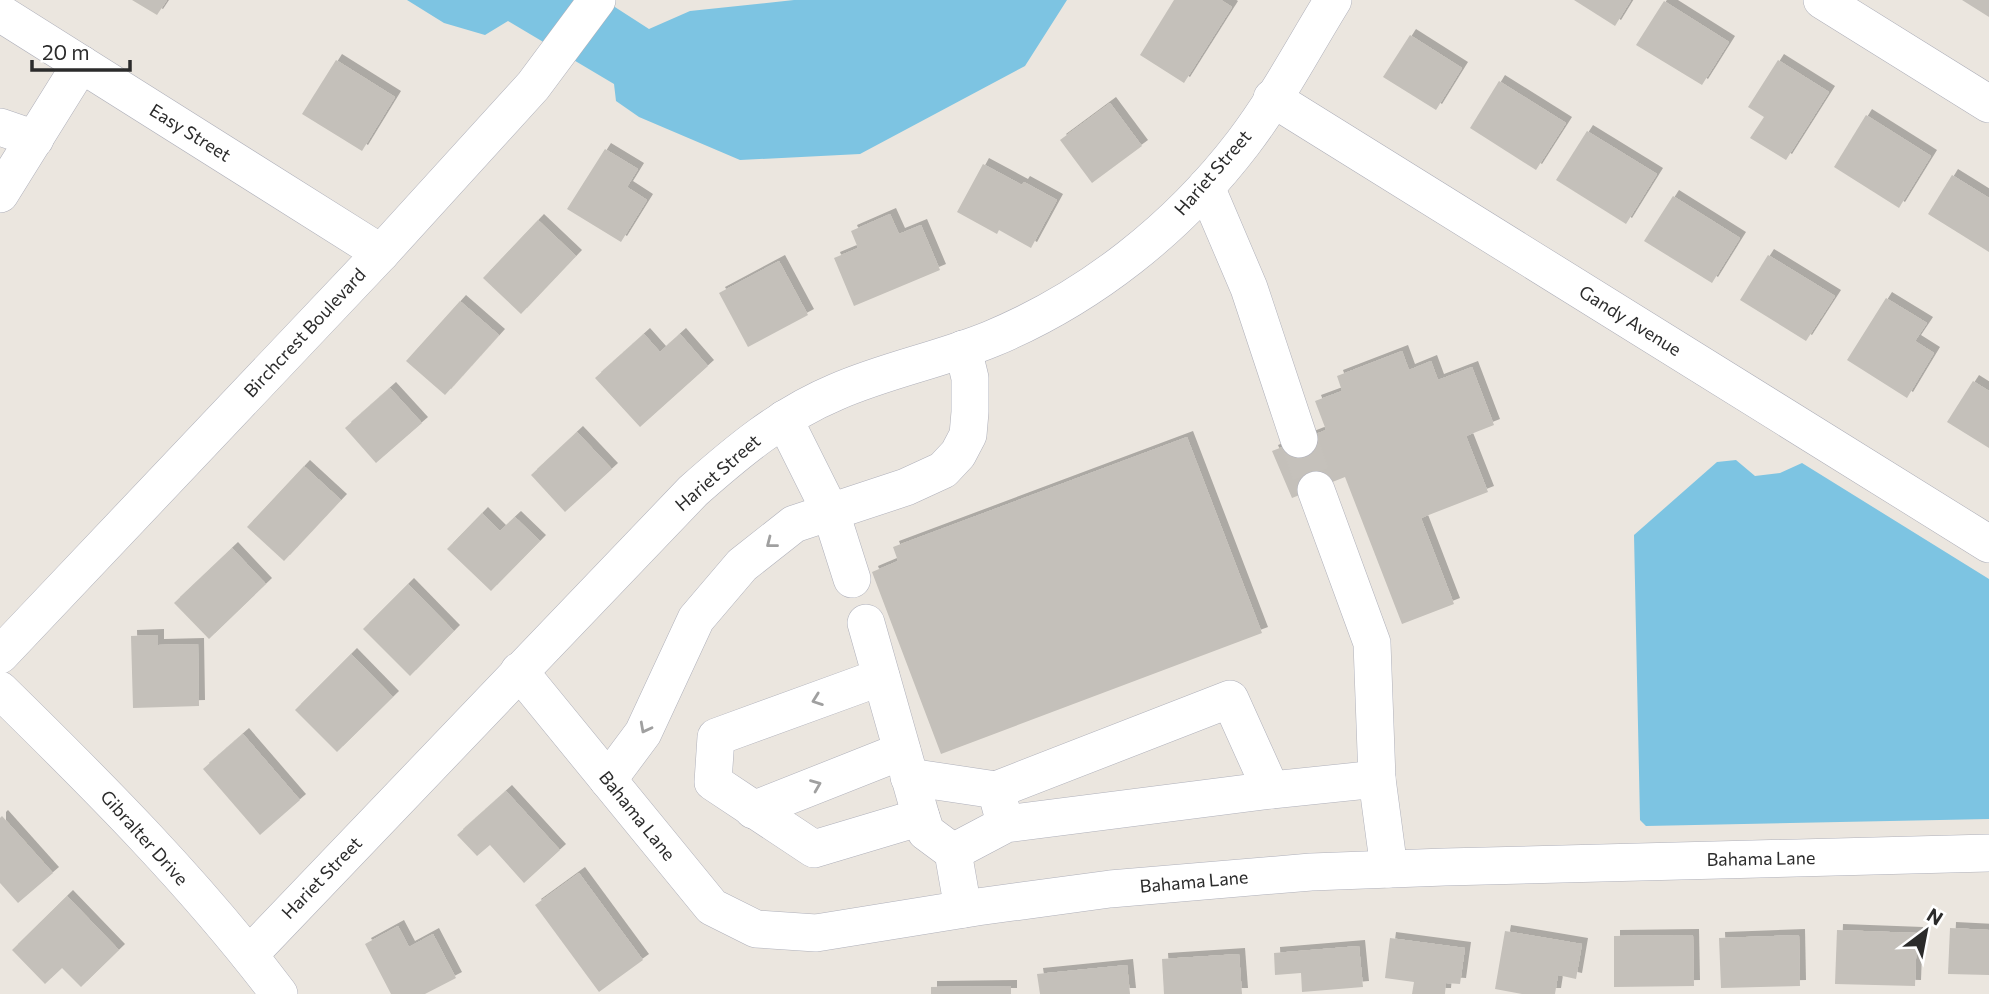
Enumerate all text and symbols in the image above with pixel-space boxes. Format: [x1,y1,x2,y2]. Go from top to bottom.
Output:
scale bar [32,28,130,72]
text: 20 m [42,39,90,64]
street label: Easy Street [146,99,235,166]
street label: Hariet Street [1169,125,1255,219]
street label: Birchcrest Boulevard [239,263,370,401]
street label: Gandy Avenue [1575,280,1686,360]
street label: Hariet Street [670,429,764,515]
one-way arrow [766,534,778,547]
one-way arrow [811,692,823,706]
one-way arrow [640,721,653,733]
street label: Bahama Lane [595,766,681,865]
one-way arrow [810,779,822,793]
street label: Gibralter Drive [96,785,193,889]
street label: Hariet Street [277,832,366,923]
street label: Bahama Lane [1706,846,1816,870]
street label: Bahama Lane [1139,865,1249,897]
north arrow [1891,896,1961,966]
text: N [1923,903,1947,930]

